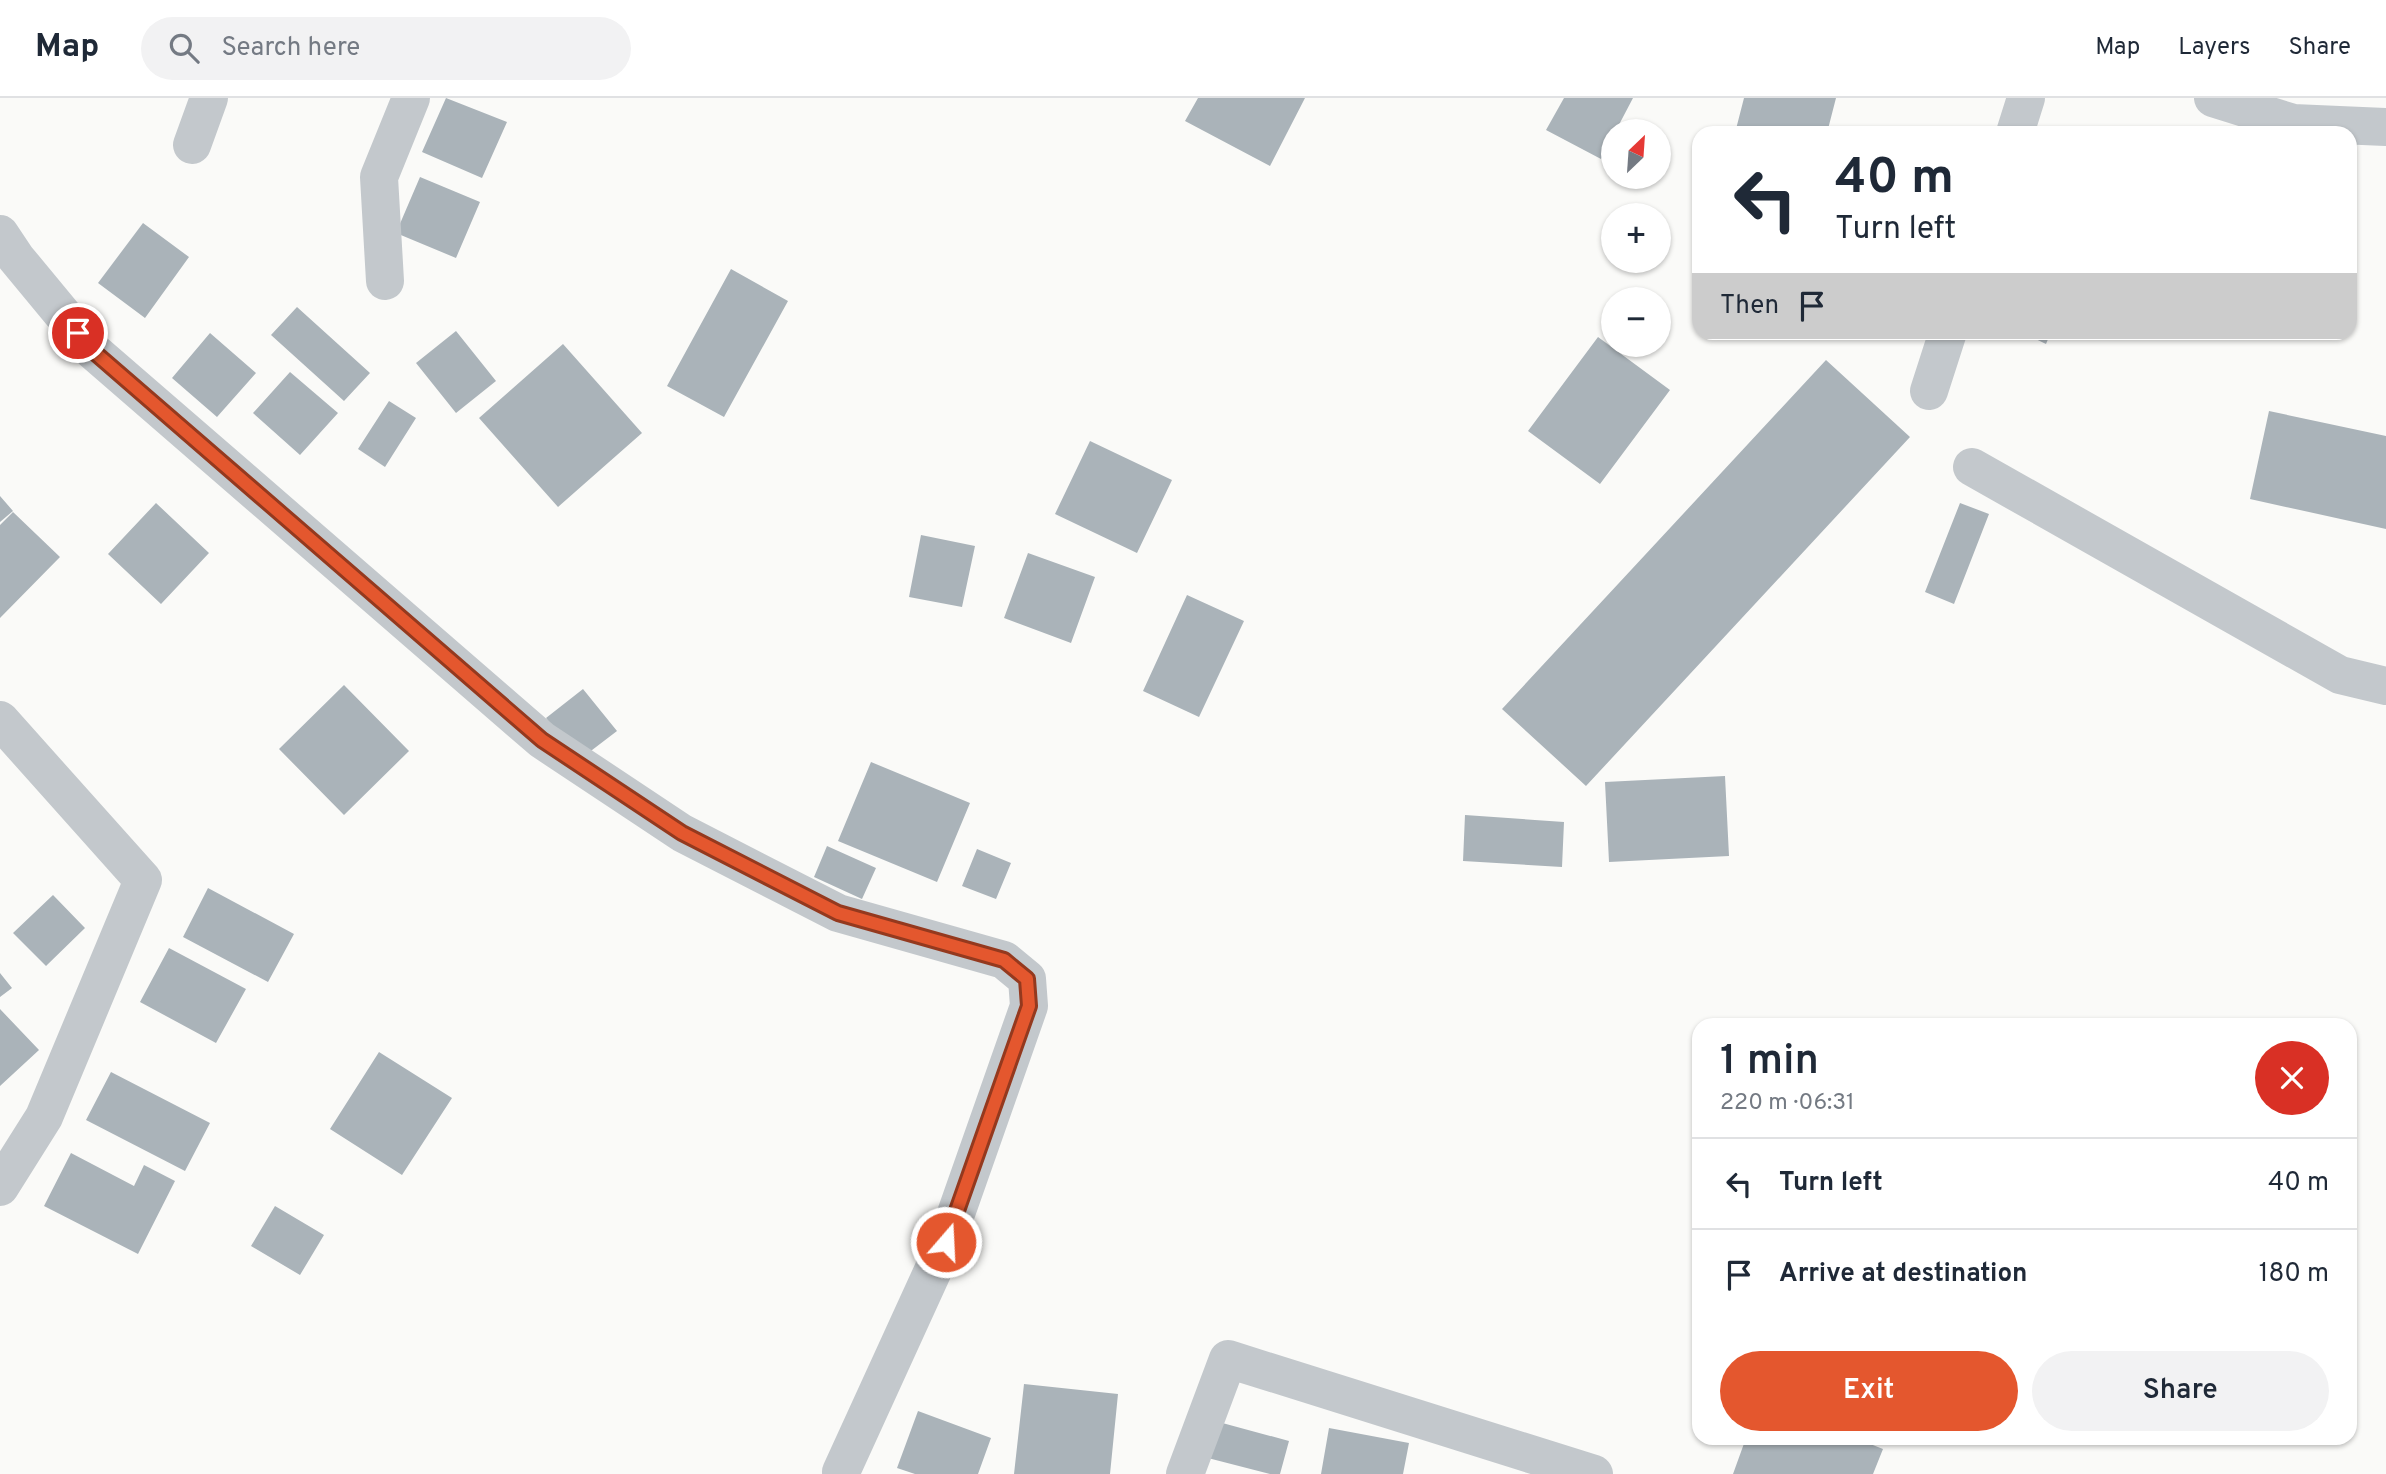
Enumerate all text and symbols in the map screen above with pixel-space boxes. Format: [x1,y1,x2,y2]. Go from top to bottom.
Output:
search box [141,17,631,80]
text: Map [35,27,99,69]
icon: search [165,29,203,67]
text: Search here [221,32,360,65]
text: Map [2095,33,2140,63]
text: Layers [2178,33,2250,63]
text: Share [2288,33,2351,63]
north arrow [1601,119,1671,189]
map controls [1601,119,1671,357]
text: 40 m [1835,149,1954,211]
icon: left [1720,154,1811,245]
button: + [1601,203,1671,273]
text: Turn left [1835,210,1956,250]
button: − [1601,287,1671,357]
icon: arrive [1793,287,1831,325]
text: Then [1720,290,1779,323]
pin [48,303,108,363]
icon: arrive [59,314,97,352]
text: 1 min [1720,1036,1819,1089]
button: close [2255,1041,2329,1115]
text: 220 m · 06:31 [1720,1089,1855,1118]
icon: left [1720,1165,1758,1203]
text: Turn left [1779,1167,1883,1200]
text: 40 m [2268,1167,2329,1200]
position arrow [909,1205,983,1279]
icon: arrive [1720,1256,1758,1294]
text: Arrive at destination [1779,1258,2027,1291]
text: 180 m [2259,1258,2329,1291]
button: Exit [1720,1351,2018,1431]
button: Share [2032,1351,2329,1431]

